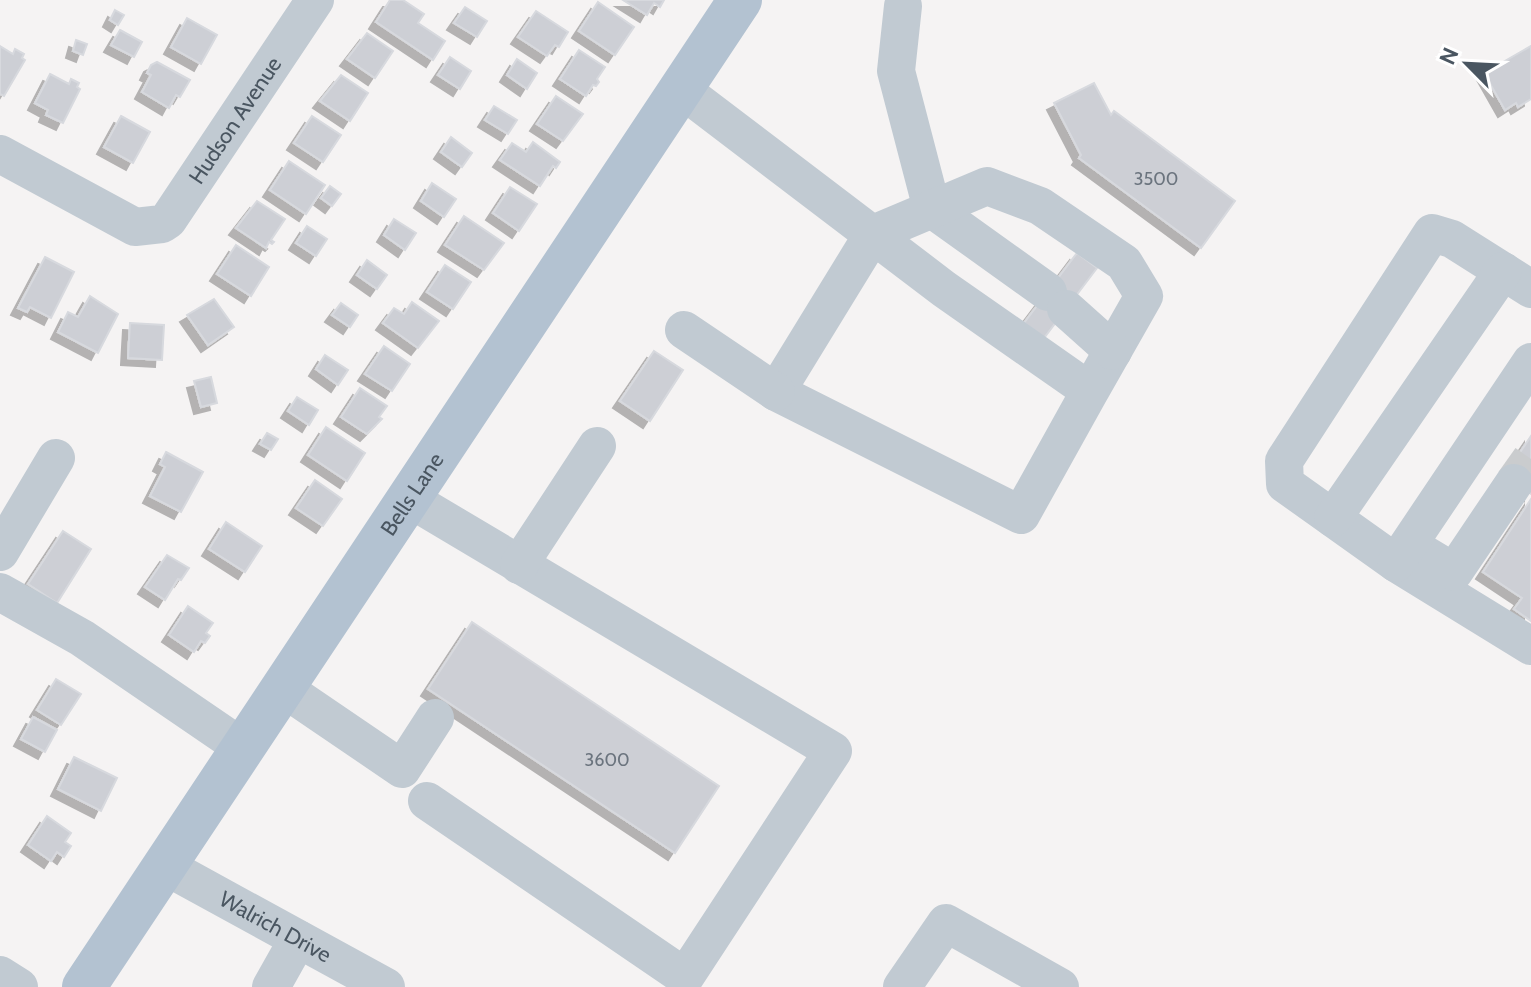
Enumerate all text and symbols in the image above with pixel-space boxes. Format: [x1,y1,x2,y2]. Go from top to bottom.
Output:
north arrow [1427,24,1507,104]
text: N [1434,43,1465,69]
street label: Hudson Avenue [183,52,287,189]
house number: 3500 [1134,168,1178,190]
street label: Bells Lane [375,448,449,541]
house number: 3600 [584,749,630,771]
street label: Walrich Drive [215,885,336,968]

